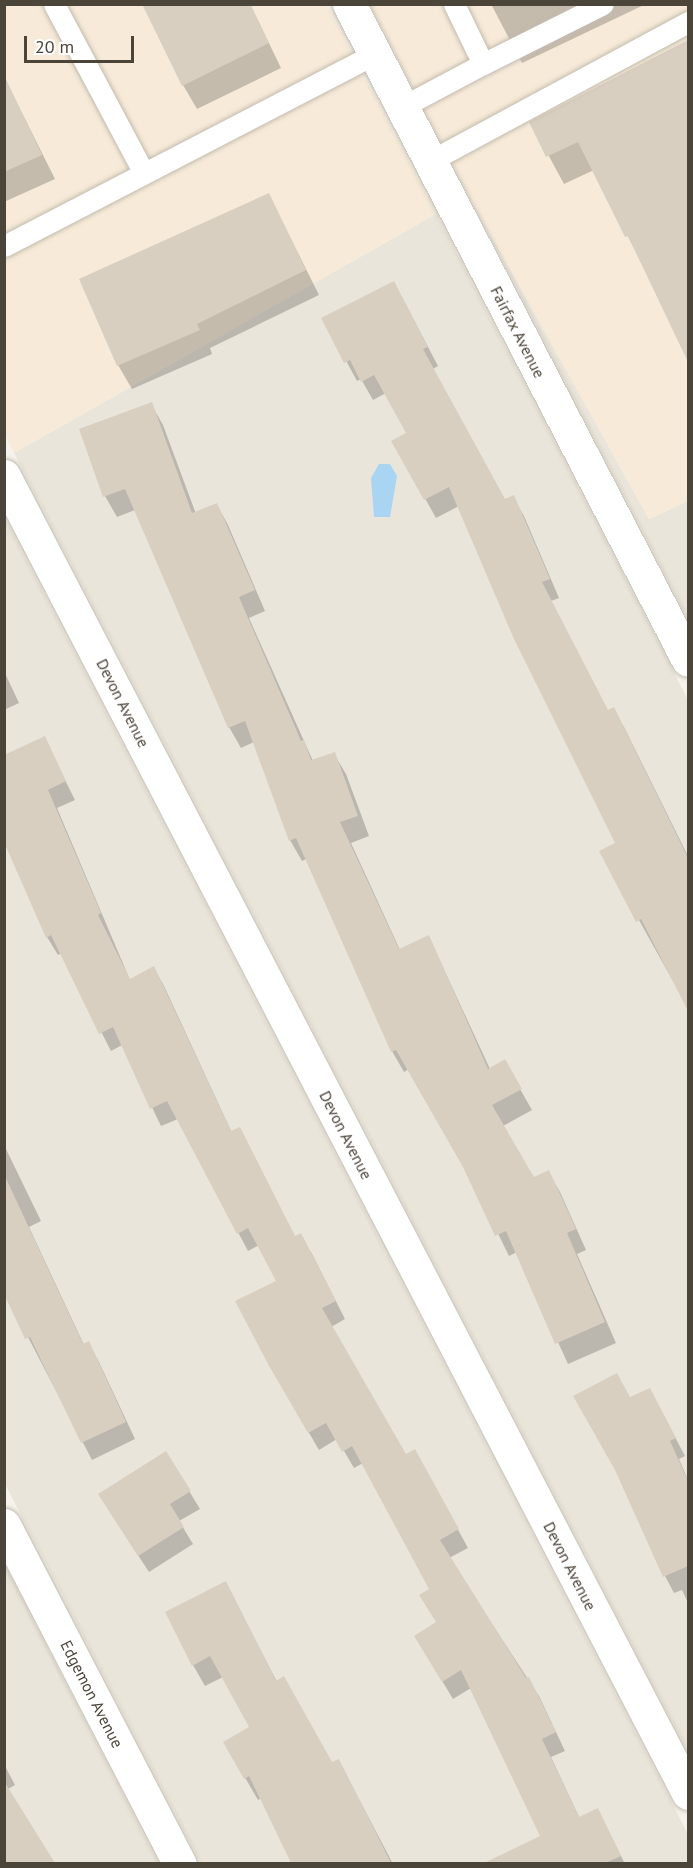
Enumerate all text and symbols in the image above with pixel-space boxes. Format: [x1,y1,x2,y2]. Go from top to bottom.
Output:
scale bar [27,24,136,62]
text: 20 m [35,35,74,58]
street label: Fairfax Avenue [486,282,550,382]
street label: Devon Avenue [92,655,154,751]
street label: Devon Avenue [315,1087,377,1183]
street label: Devon Avenue [539,1518,601,1614]
street label: Edgemon Avenue [57,1637,127,1751]

